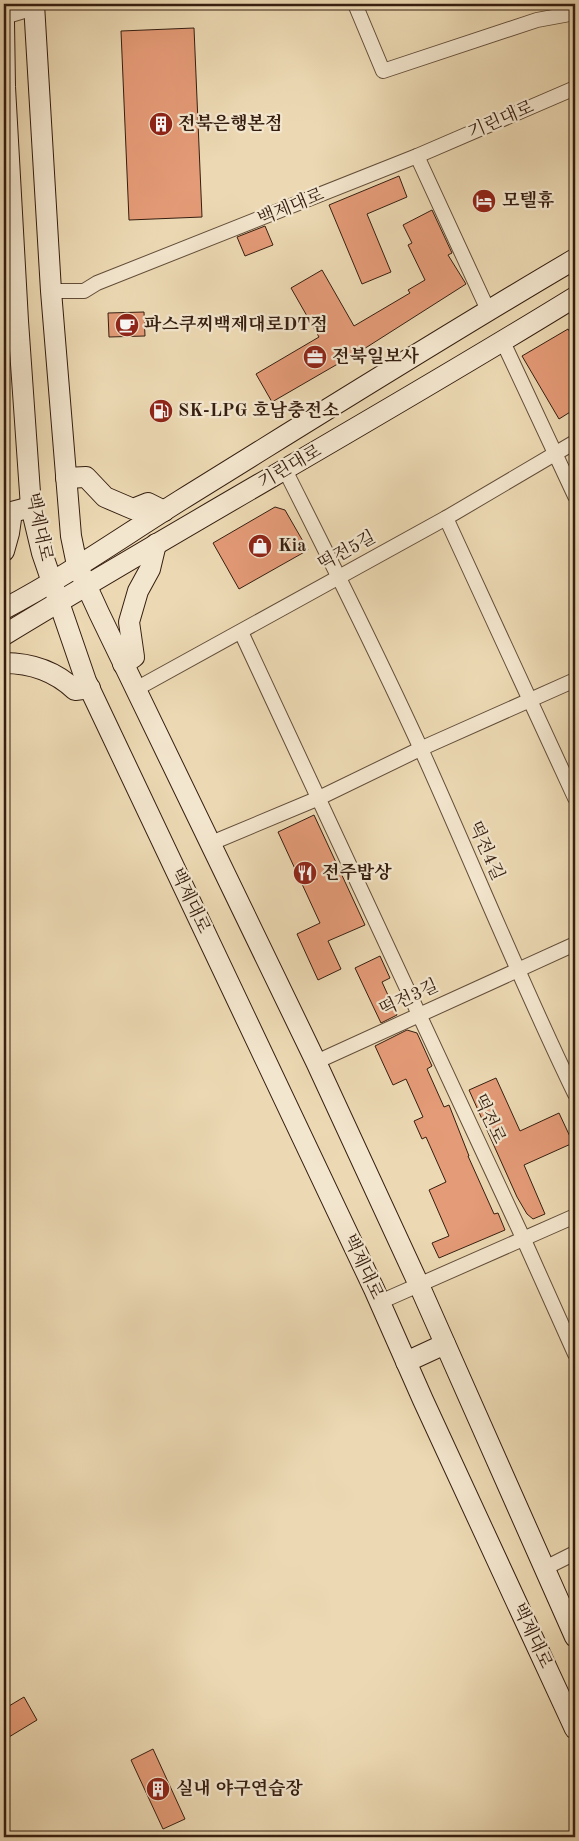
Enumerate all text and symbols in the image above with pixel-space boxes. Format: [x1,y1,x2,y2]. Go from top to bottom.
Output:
street label: 기린대로 [465,97,537,142]
building icon: 전북은행본점 [148,111,174,137]
place label: 전북은행본점 [178,113,282,133]
street label: 백제대로 [255,185,327,228]
hotel icon: 모텔휴 [471,188,497,214]
place label: 모텔휴 [502,190,555,210]
cafe icon: 파스쿠찌백제대로DT점 [114,312,140,338]
place label: 파스쿠찌백제대로DT점 [144,314,328,334]
office icon: 전북일보사 [302,344,328,370]
place label: 전북일보사 [332,346,420,366]
fuel station icon: SK-LPG 호남충전소 [148,398,174,424]
place label: SK-LPG 호남충전소 [178,400,340,420]
street label: 기린대로 [255,441,325,492]
street label: 백제대로 [23,491,56,563]
street label: 떡전5길 [315,527,379,574]
shop icon: Kia [247,533,273,559]
place label: Kia [278,537,306,555]
street label: 떡전4길 [465,818,508,883]
restaurant icon: 전주밥상 [292,860,318,886]
place label: 전주밥상 [322,862,392,882]
street label: 백제대로 [167,865,214,936]
street label: 떡전3길 [376,976,441,1019]
street label: 떡전로 [470,1091,509,1146]
street label: 백제대로 [340,1231,387,1302]
street label: 백제대로 [509,1600,556,1671]
building icon: 실내 야구연습장 [145,1776,171,1802]
place label: 실내 야구연습장 [176,1778,303,1798]

